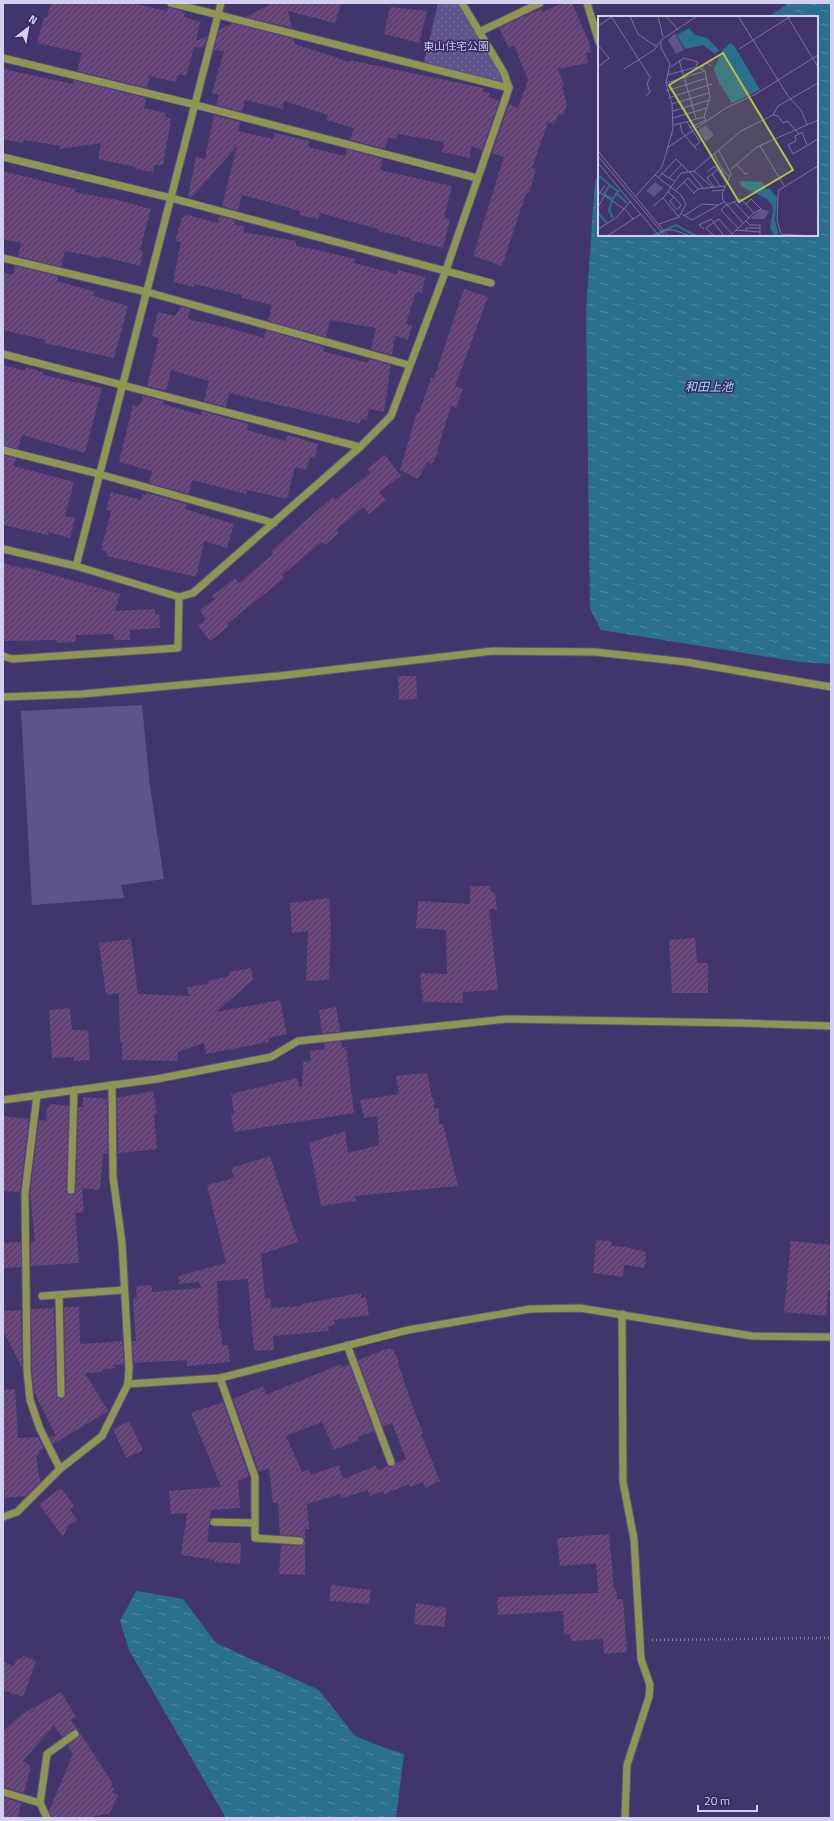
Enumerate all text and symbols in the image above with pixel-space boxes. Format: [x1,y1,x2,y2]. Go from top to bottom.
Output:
north arrow [8,8,48,48]
text: N [26,11,41,28]
inset map [598,16,818,236]
park label: 東山住宅公園 [423,38,489,54]
water label: 和田上池 [685,377,734,396]
scale bar [698,1787,757,1813]
text: 20 m [704,1791,730,1810]

